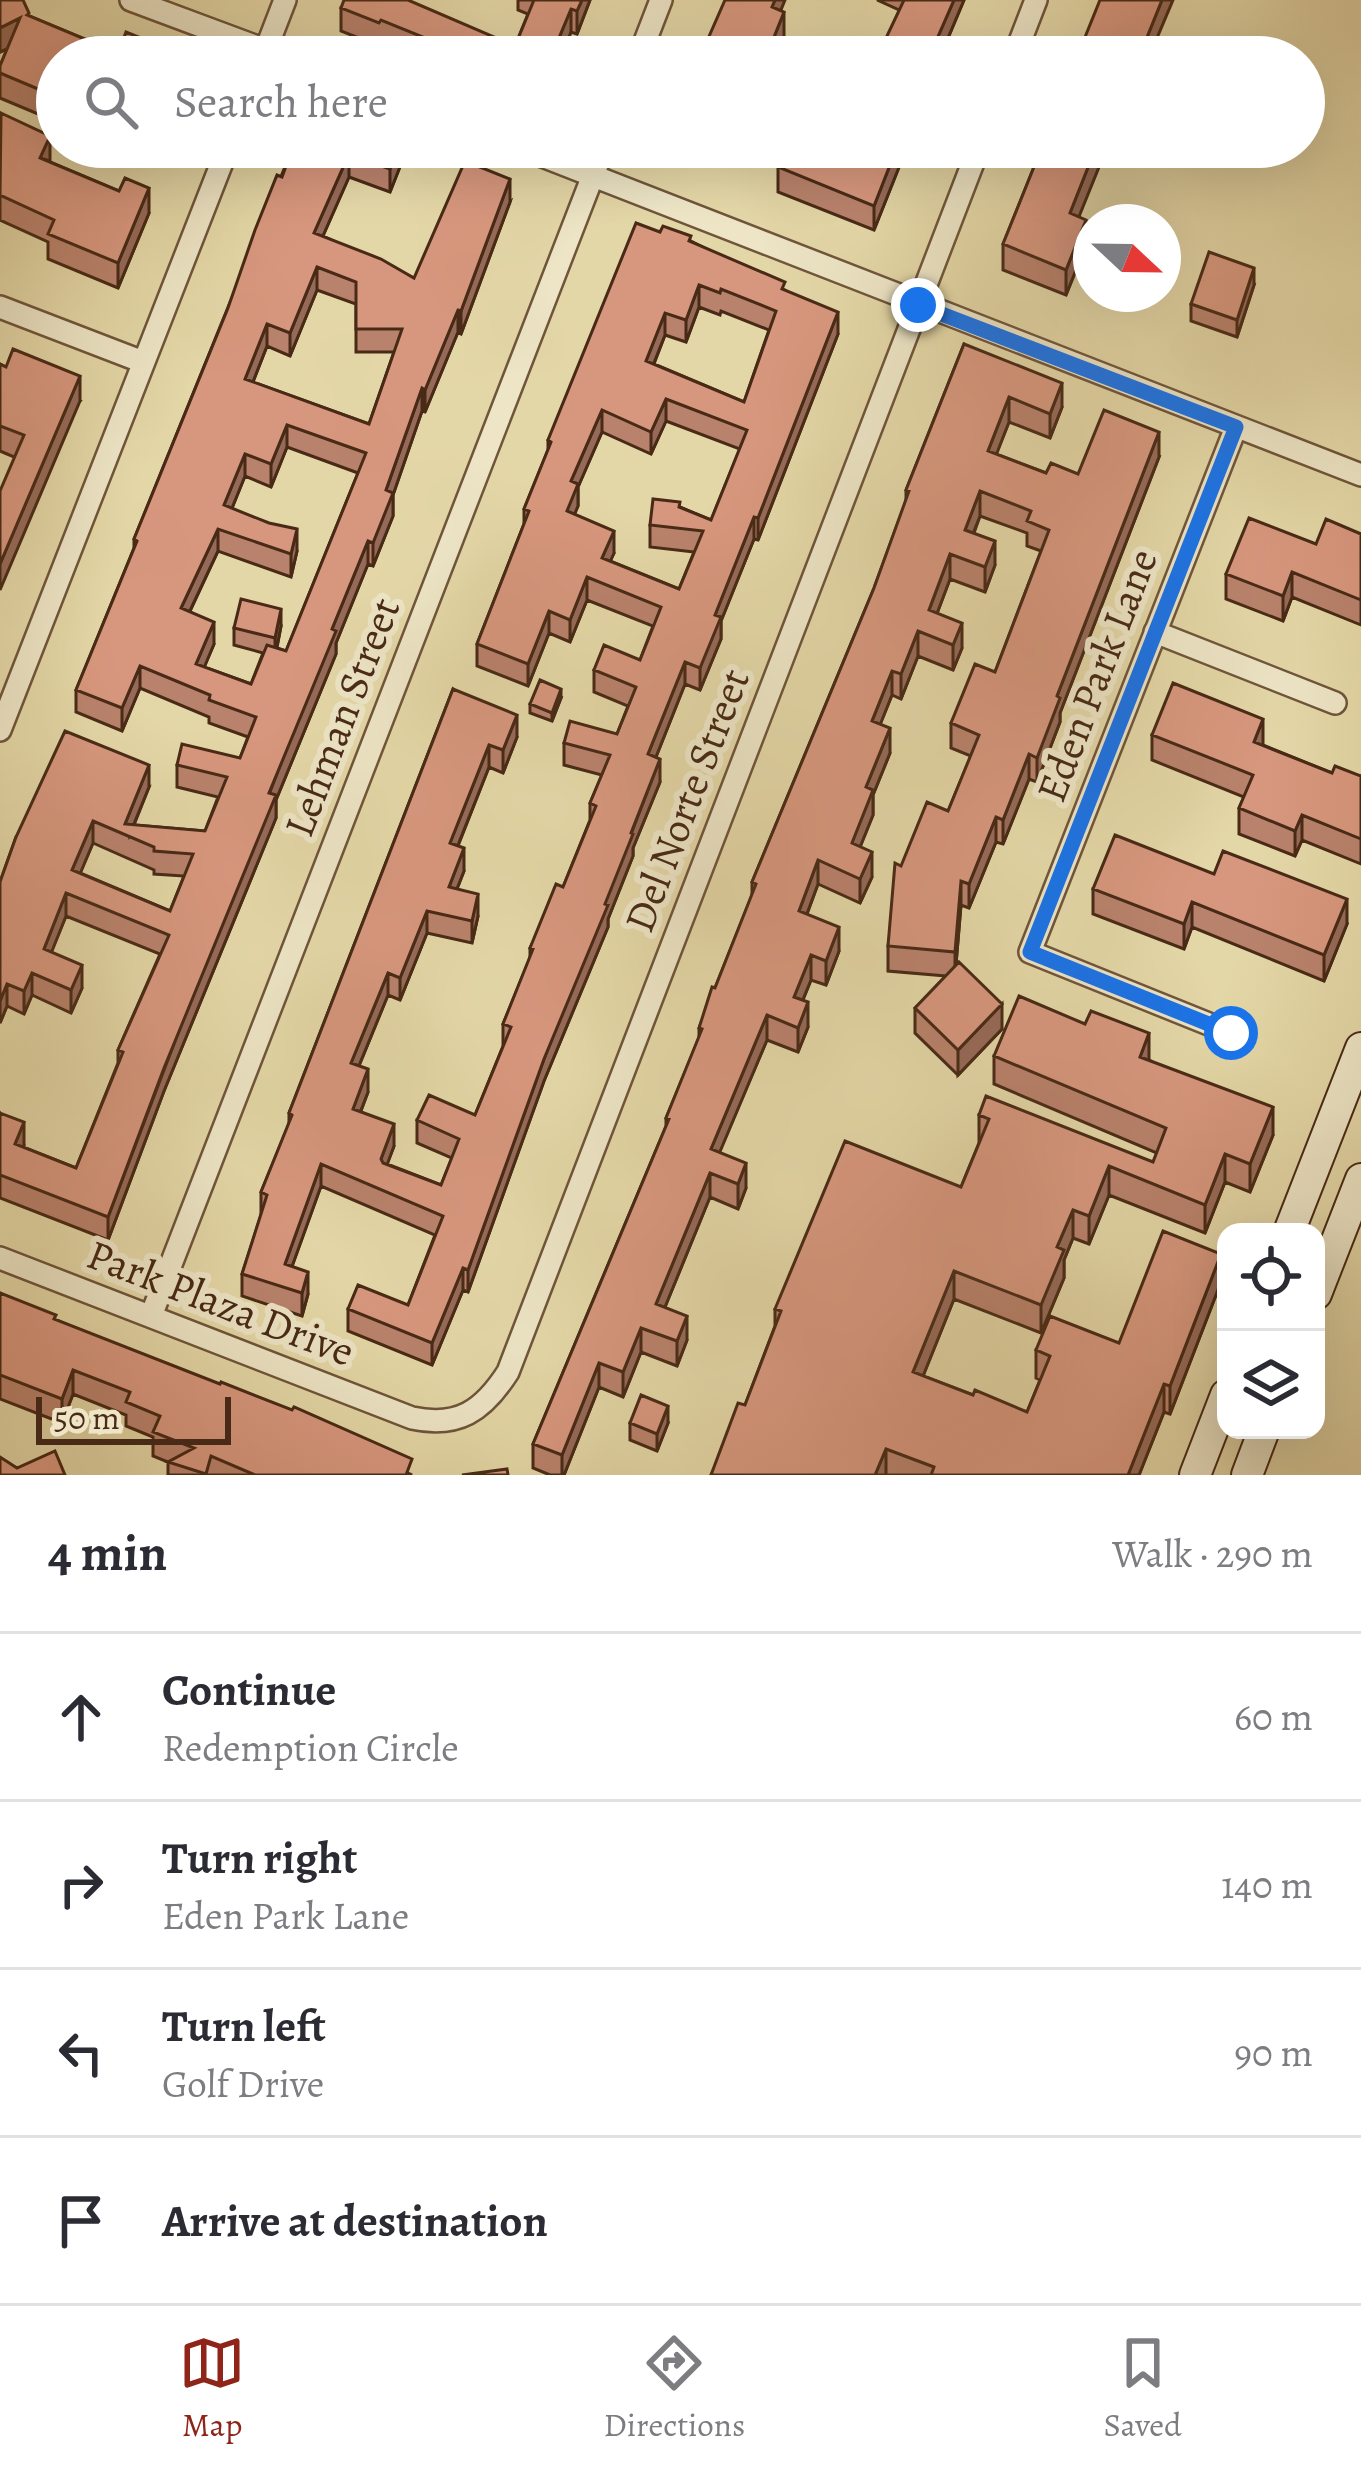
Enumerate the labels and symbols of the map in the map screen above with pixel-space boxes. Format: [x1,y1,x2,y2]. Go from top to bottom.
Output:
north arrow [1073,204,1181,312]
route end [891,278,945,332]
street label: Eden Park Lane [1022,541,1171,810]
street label: Lehman Street [270,589,413,845]
street label: Del Norte Street [610,660,763,940]
route start [1204,1006,1258,1060]
street label: Park Plaza Drive [79,1225,362,1380]
scale bar [36,1391,231,1444]

